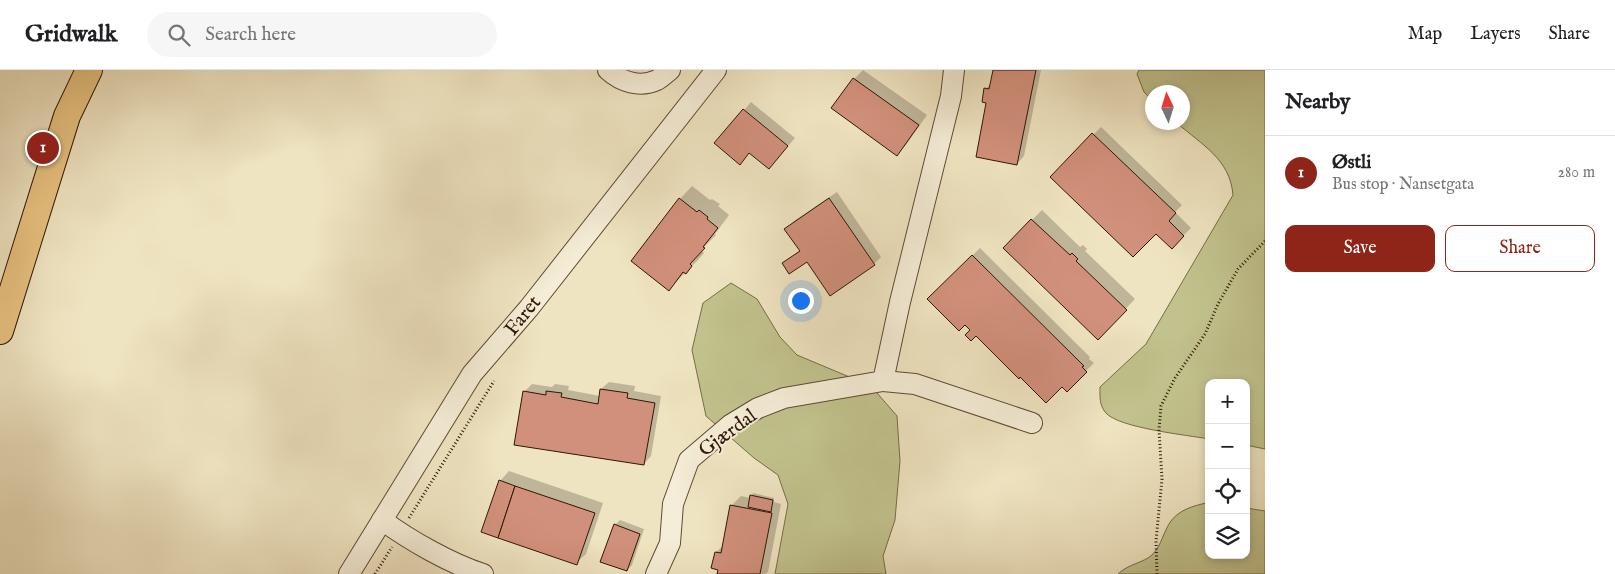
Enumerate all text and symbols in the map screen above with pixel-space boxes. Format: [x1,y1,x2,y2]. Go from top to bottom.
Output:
search box [147,12,497,57]
text: Gridwalk [25,19,117,50]
icon: search [165,21,193,49]
text: Search here [205,23,296,47]
text: Map [1408,23,1442,46]
text: Layers [1470,23,1521,46]
text: Share [1549,23,1590,46]
north arrow [1145,85,1190,130]
text: Nearby [1285,89,1350,116]
pin: 1 [27,129,59,167]
text: Østli [1332,151,1371,175]
text: 1 [1298,163,1304,183]
text: 280 m [1558,163,1595,183]
text: Bus stop · Nansetgata [1332,175,1474,195]
button: Save [1285,225,1435,272]
button: Share [1445,225,1595,272]
your location [788,288,814,314]
street label: Faret [499,291,547,341]
map controls [1205,379,1250,559]
button: + [1205,379,1250,424]
street label: Gjærdal [694,403,762,463]
button: − [1205,424,1250,469]
button: locate [1205,469,1250,514]
button: layers [1205,514,1250,559]

